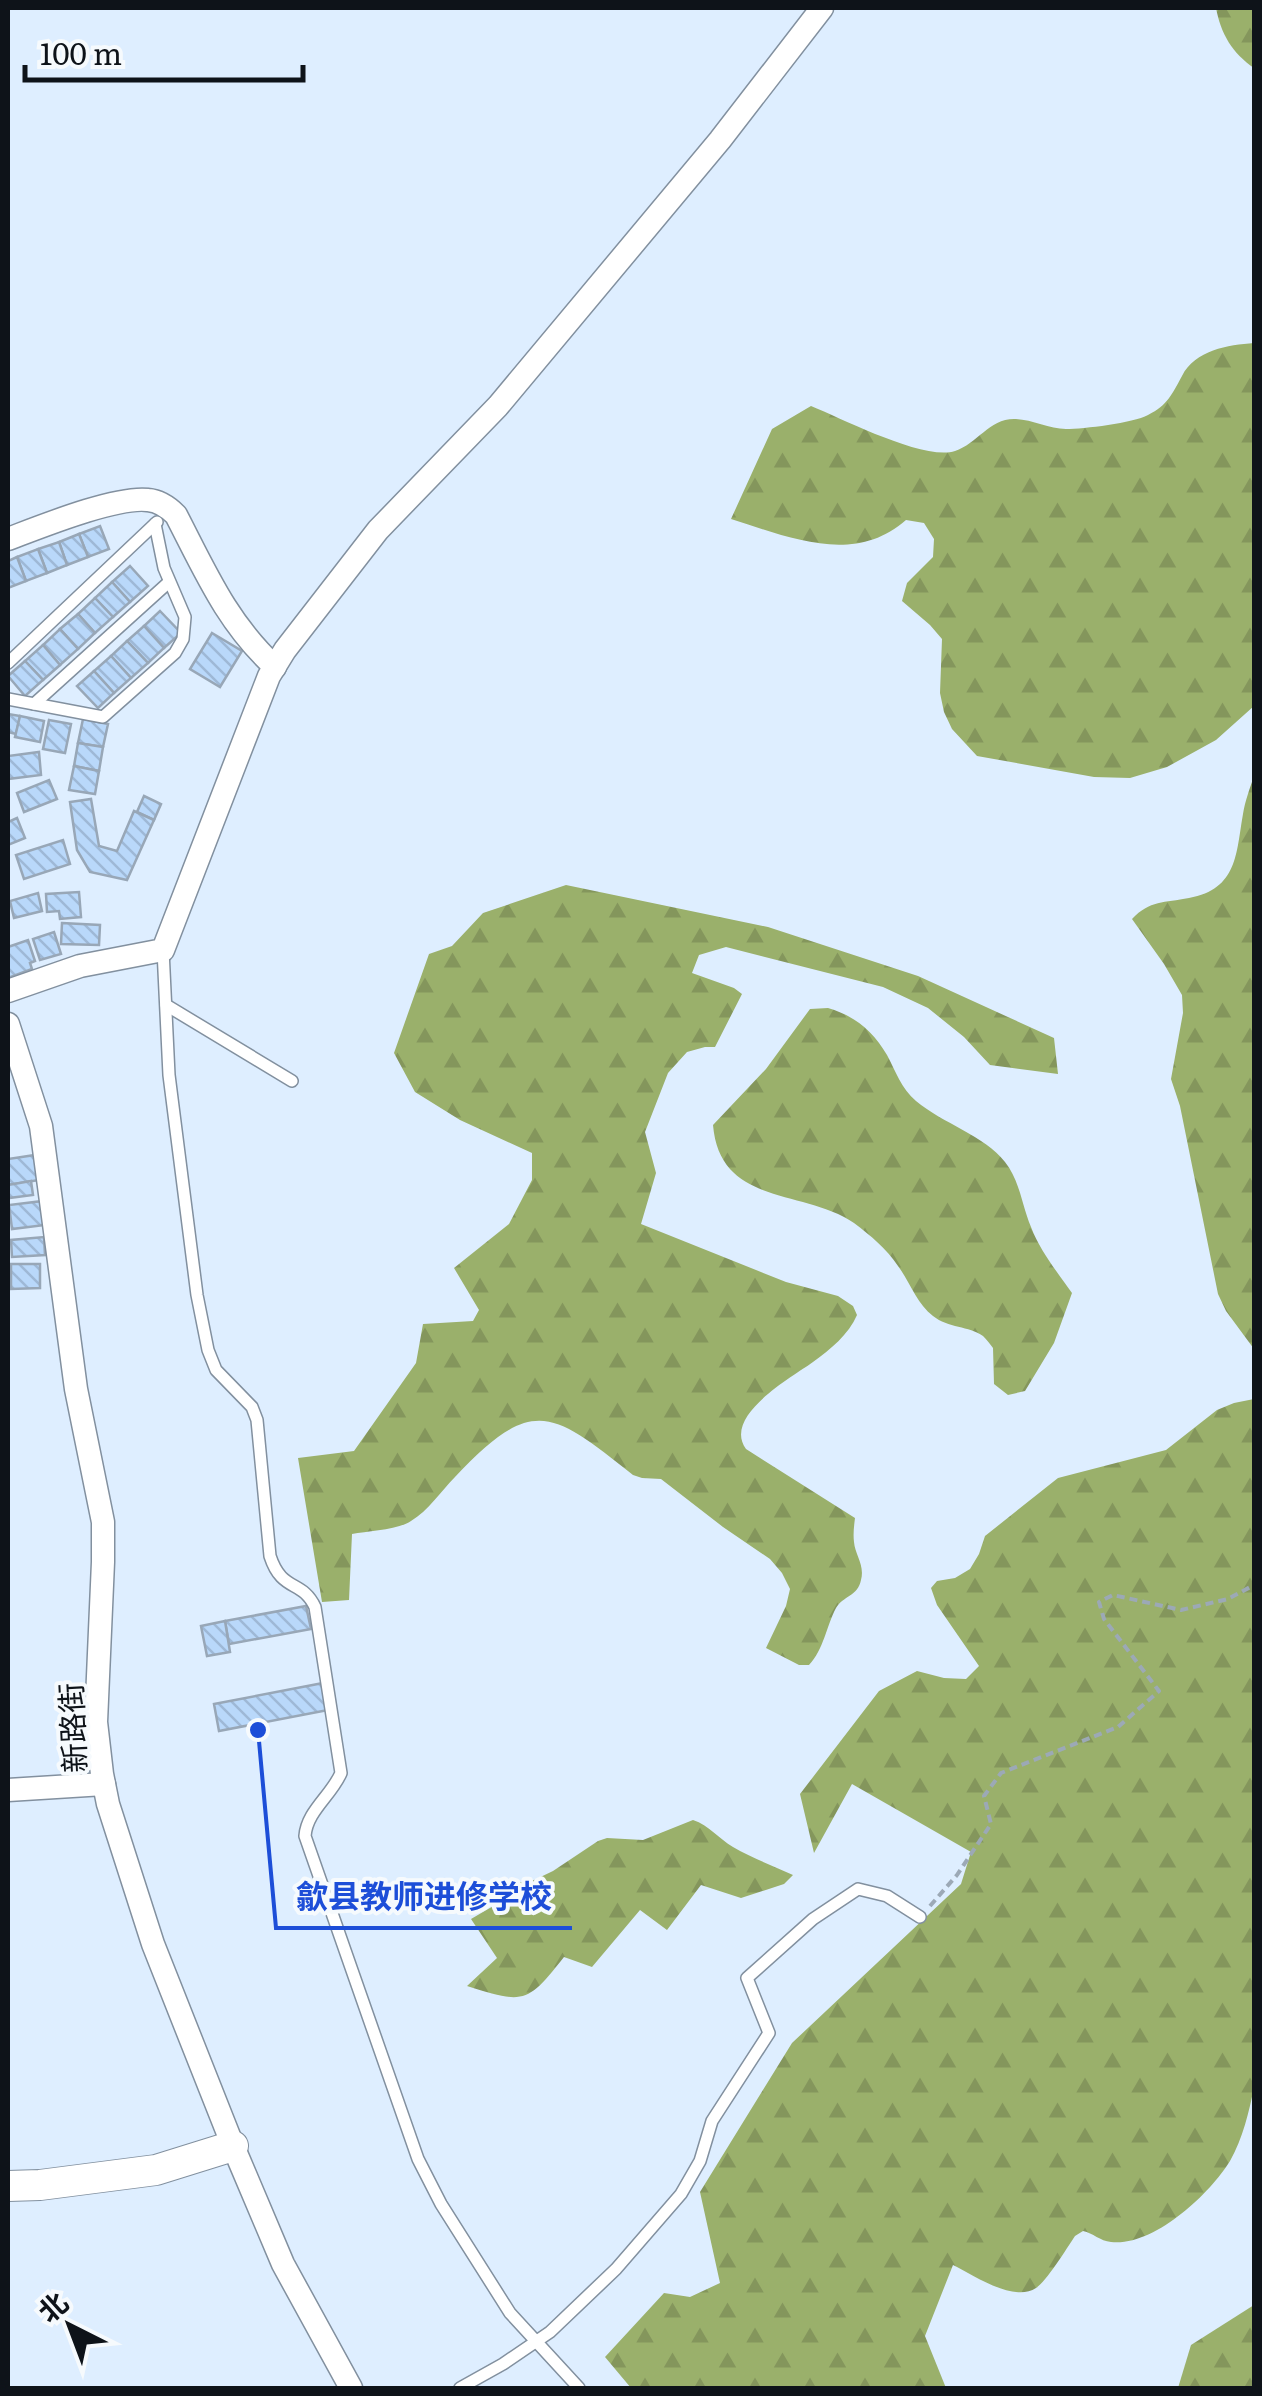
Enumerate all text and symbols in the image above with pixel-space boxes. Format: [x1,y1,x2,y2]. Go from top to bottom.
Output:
scale bar [25,20,302,82]
text: 100 m [40,30,122,74]
street label: 新路街 [47,1682,95,1774]
callout: 歙县教师进修学校 [276,1866,572,1928]
text: 歙县教师进修学校 [296,1870,552,1918]
north arrow [20,2276,120,2376]
text: 北 [27,2281,76,2331]

